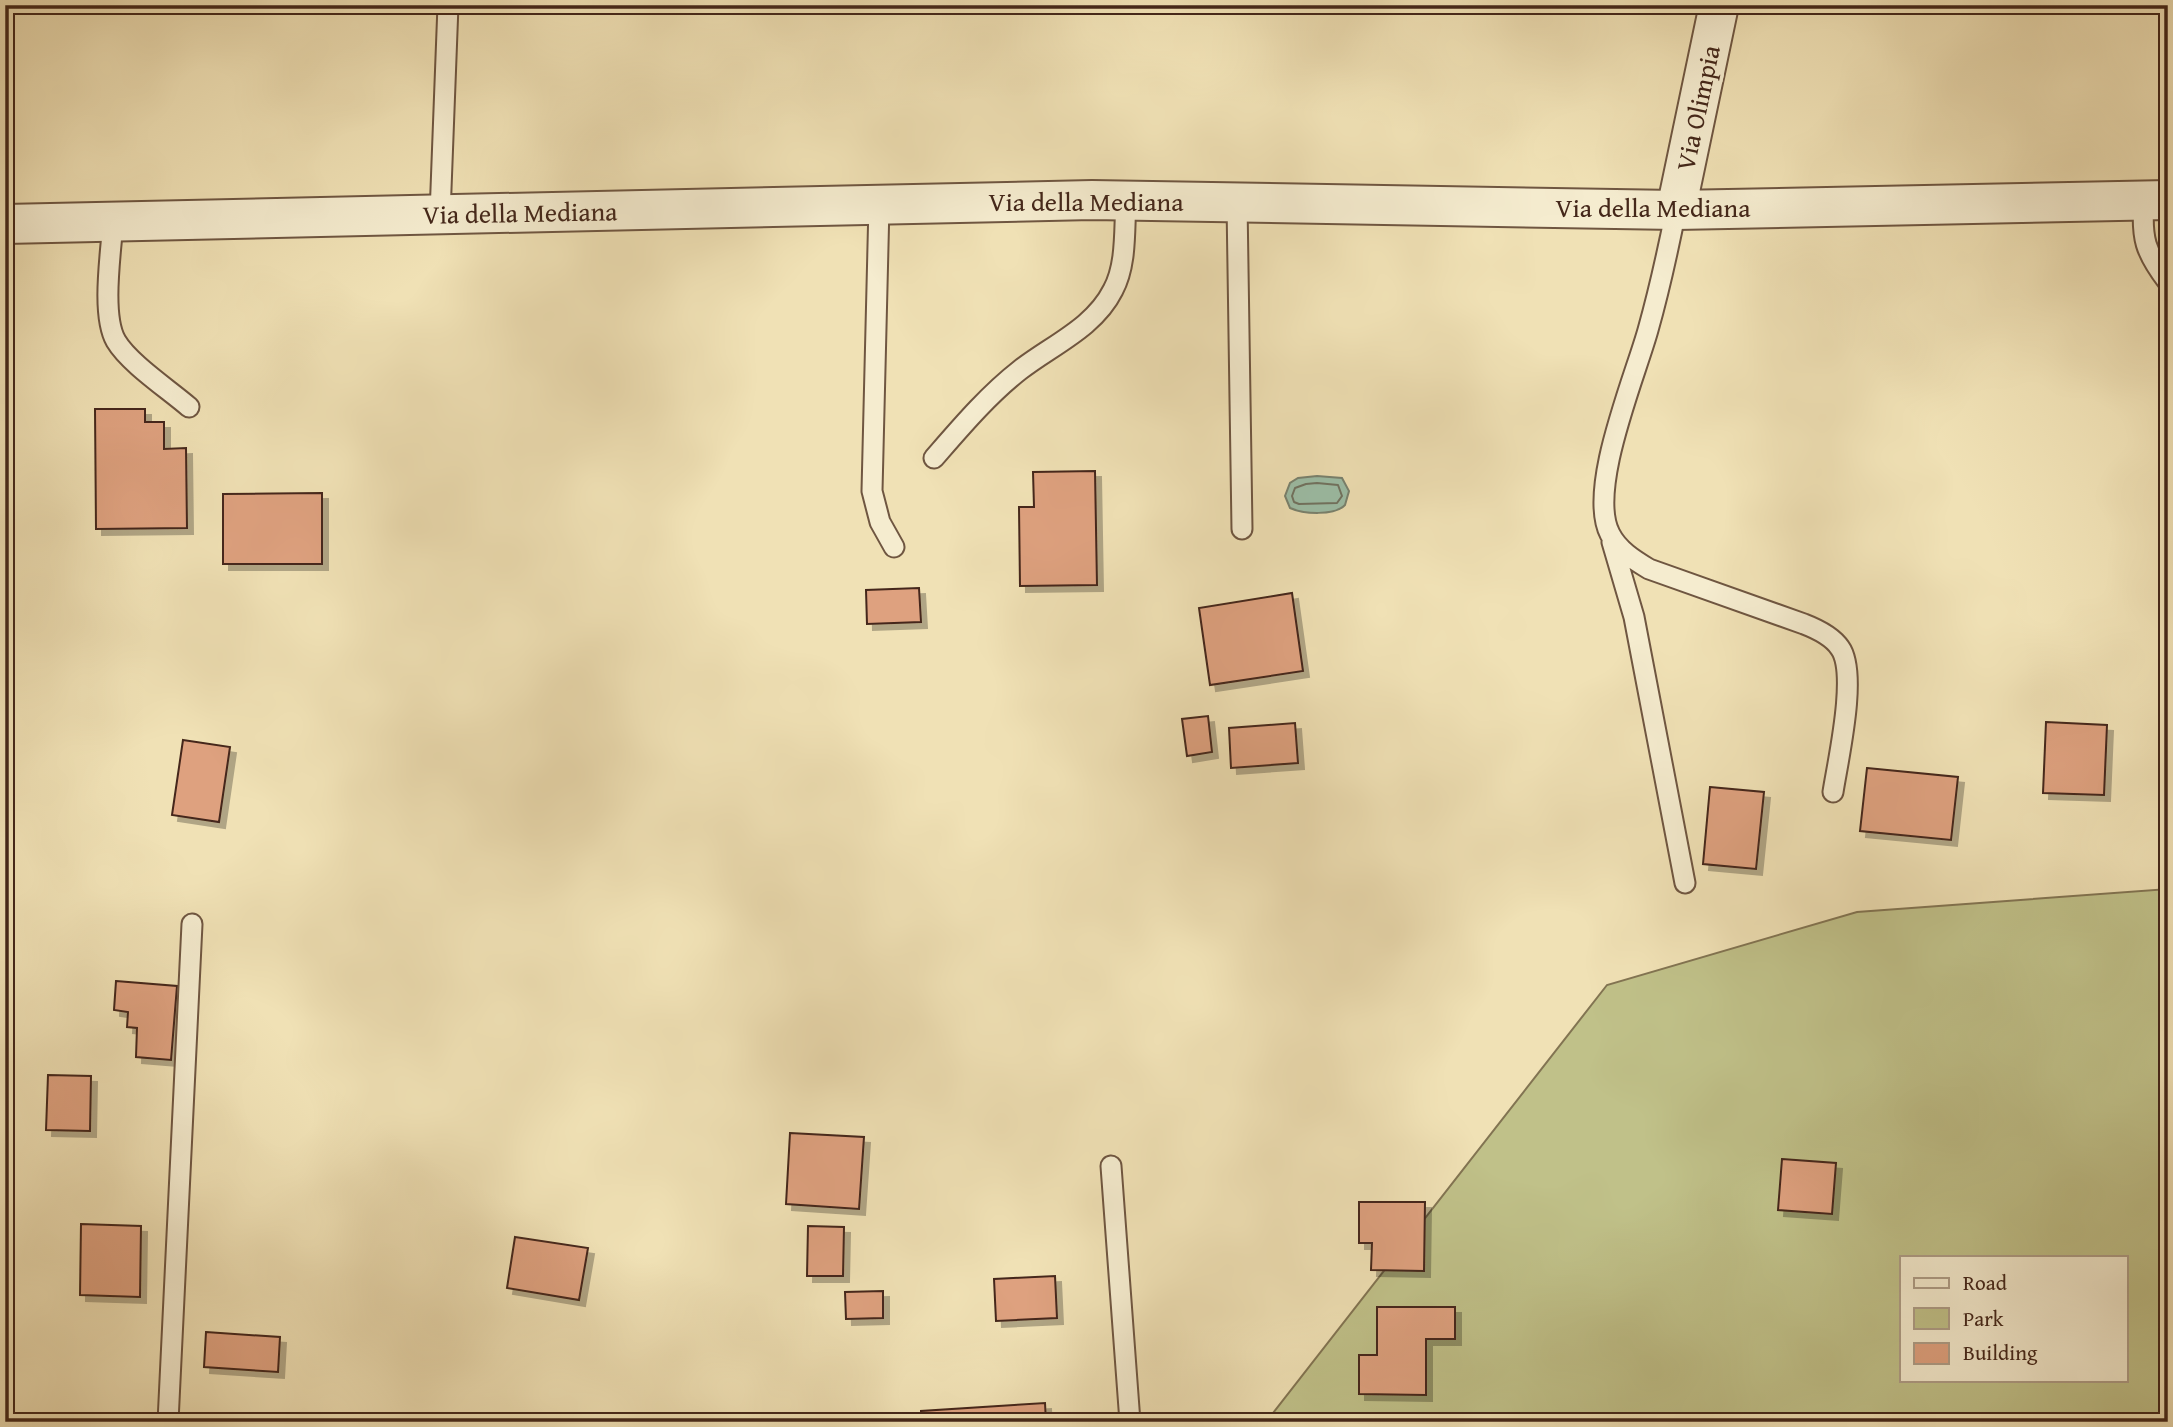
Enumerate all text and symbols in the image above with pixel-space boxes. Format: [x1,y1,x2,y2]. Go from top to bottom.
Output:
street label: Via Olimpia [1665,41,1730,174]
street label: Via della Mediana [989,182,1184,221]
street label: Via della Mediana [1556,188,1751,227]
street label: Via della Mediana [422,191,618,234]
legend [1900,1256,2128,1382]
text: Road [1963,1267,2008,1298]
text: Park [1963,1303,2004,1334]
text: Building [1963,1337,2038,1368]

